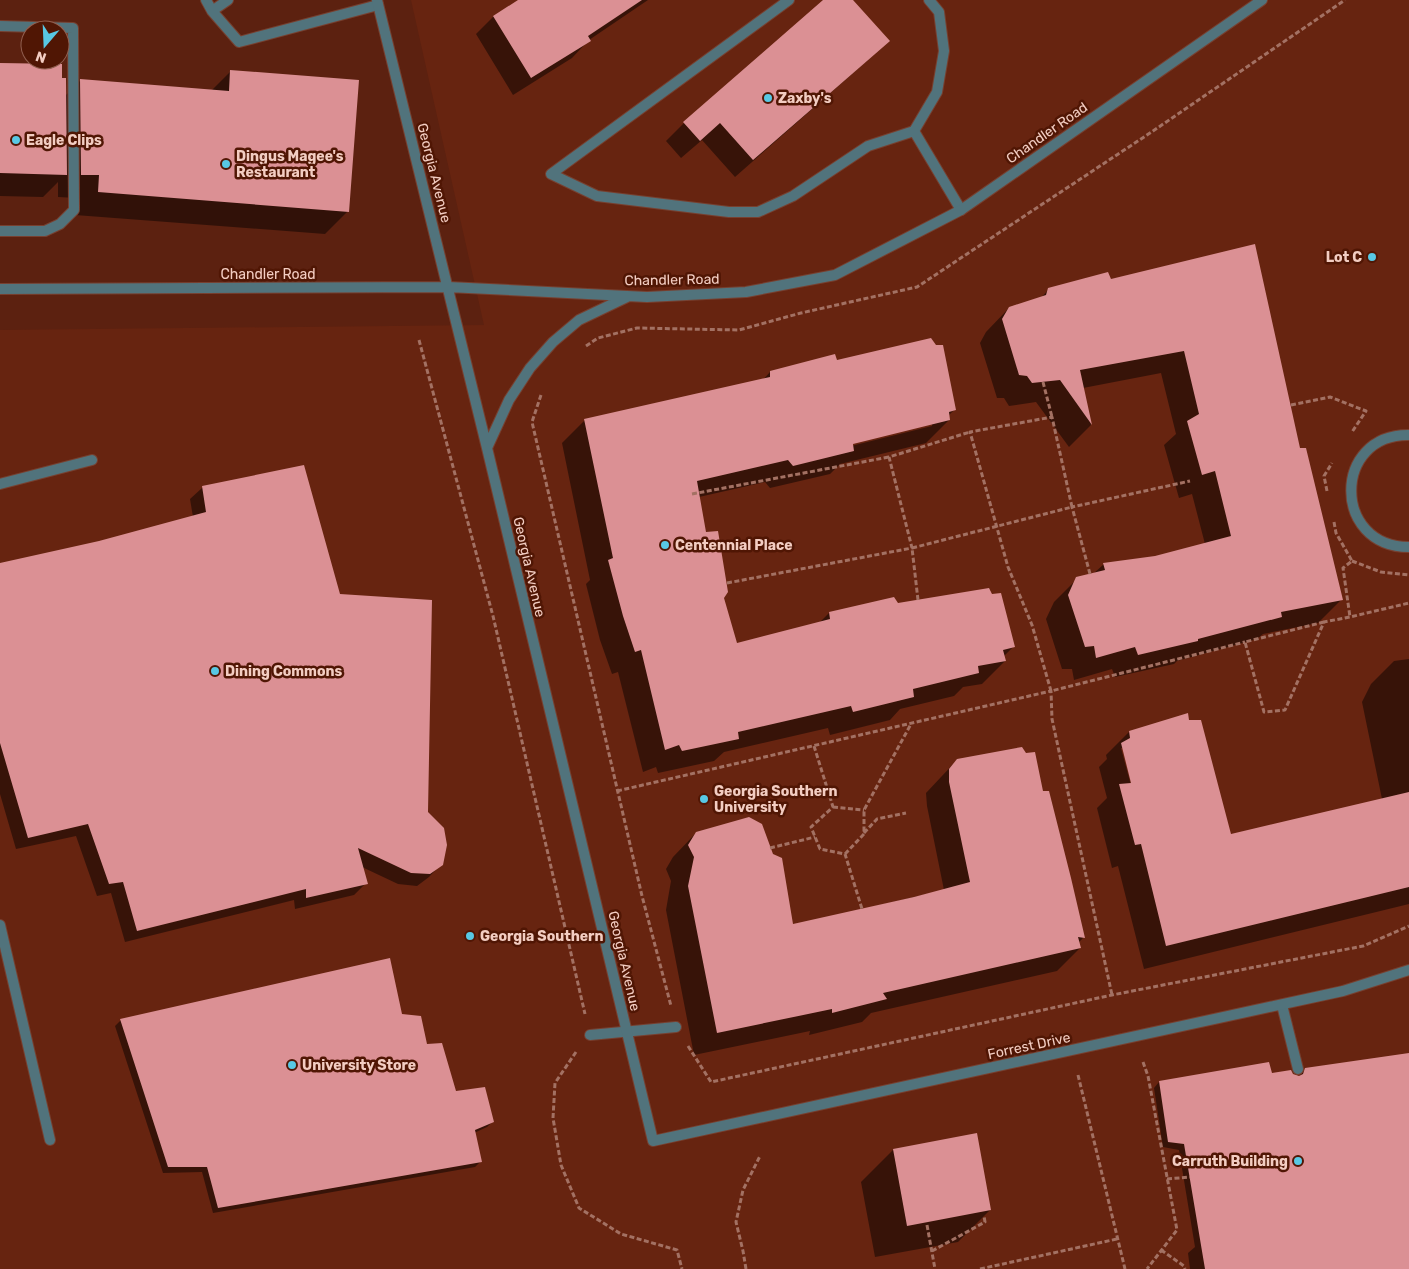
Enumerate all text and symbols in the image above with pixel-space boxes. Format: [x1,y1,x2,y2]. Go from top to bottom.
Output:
north arrow [20,20,70,70]
text: N [33,47,48,66]
place label: Zaxby's [778,90,832,107]
marker: Zaxby's [762,92,774,104]
street label: Chandler Road [1003,99,1091,167]
street label: Georgia Avenue [413,121,455,225]
place label: Eagle Clips [26,132,102,149]
marker: Eagle Clips [10,134,22,146]
place label: Dingus Magee's Restaurant [236,148,344,181]
marker: Dingus Magee's Restaurant [220,158,232,170]
place label: Lot C [1326,249,1362,266]
marker: Lot C [1366,251,1378,263]
street label: Chandler Road [220,266,316,283]
street label: Chandler Road [624,271,720,289]
street label: Georgia Avenue [509,515,549,619]
place label: Centennial Place [675,537,792,554]
marker: Centennial Place [659,539,671,551]
place label: Dining Commons [225,663,342,680]
marker: Dining Commons [209,665,221,677]
place label: Georgia Southern University [714,783,837,816]
marker: Georgia Southern University [698,793,710,805]
street label: Georgia Avenue [604,909,644,1013]
place label: Georgia Southern [480,928,603,945]
marker: Georgia Southern [464,930,476,942]
street label: Forrest Drive [986,1029,1072,1063]
place label: University Store [302,1057,416,1074]
marker: University Store [286,1059,298,1071]
place label: Carruth Building [1172,1153,1288,1170]
marker: Carruth Building [1292,1155,1304,1167]

